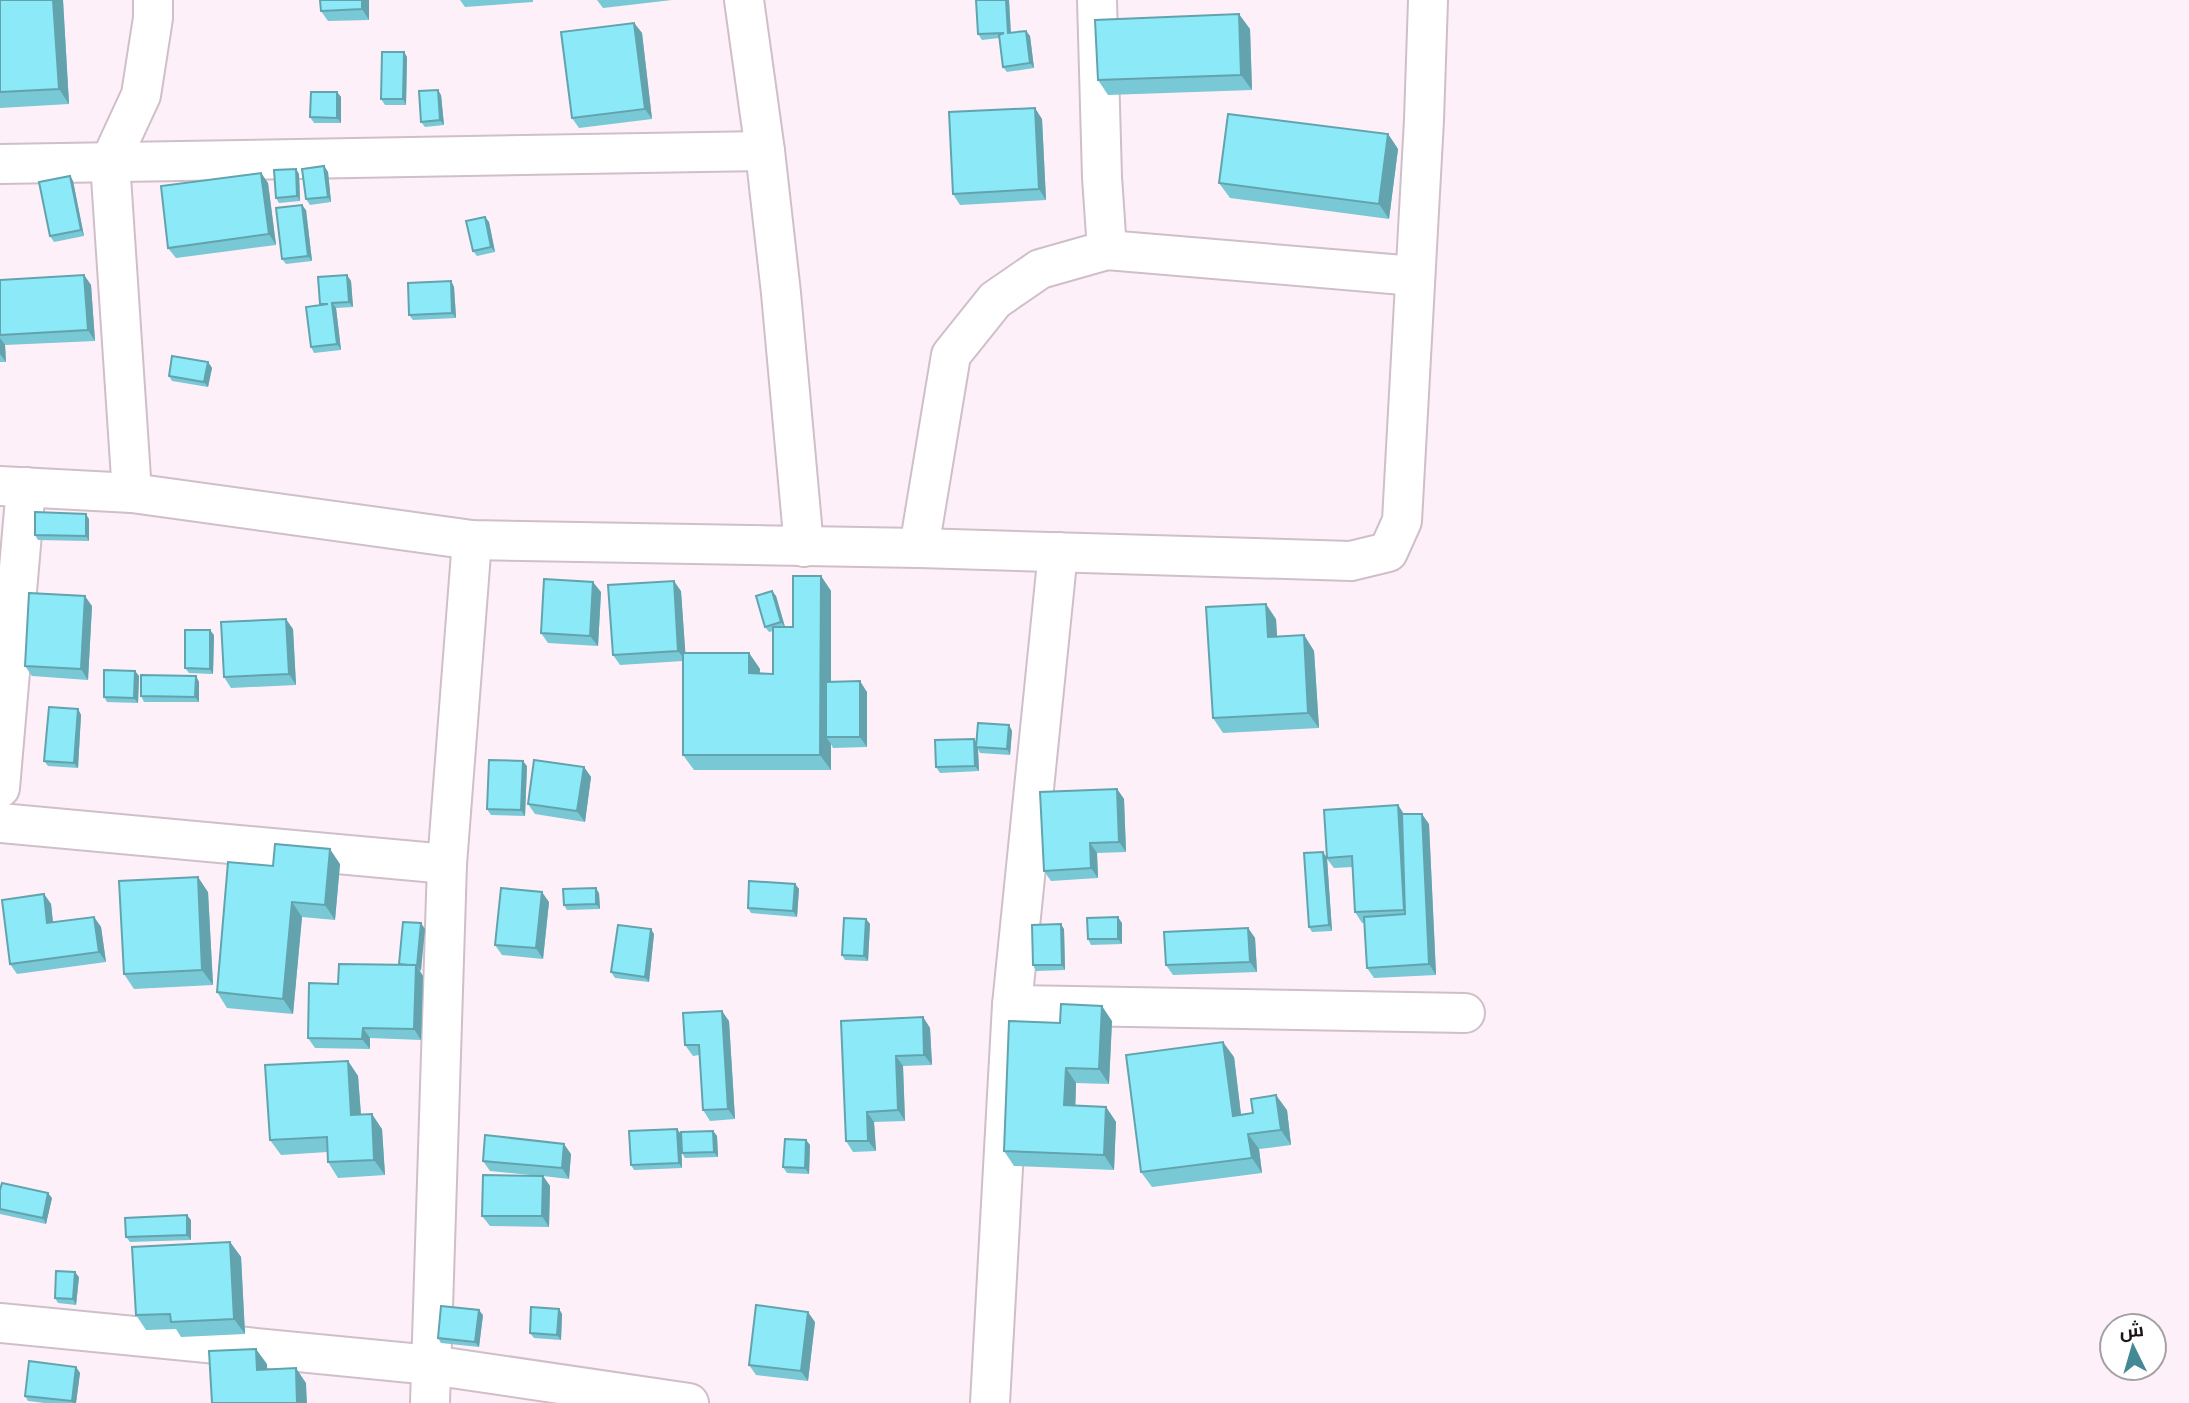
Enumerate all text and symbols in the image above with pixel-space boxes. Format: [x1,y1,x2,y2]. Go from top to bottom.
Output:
north arrow [2098,1312,2168,1382]
text: ش [2118,1317,2145,1343]

